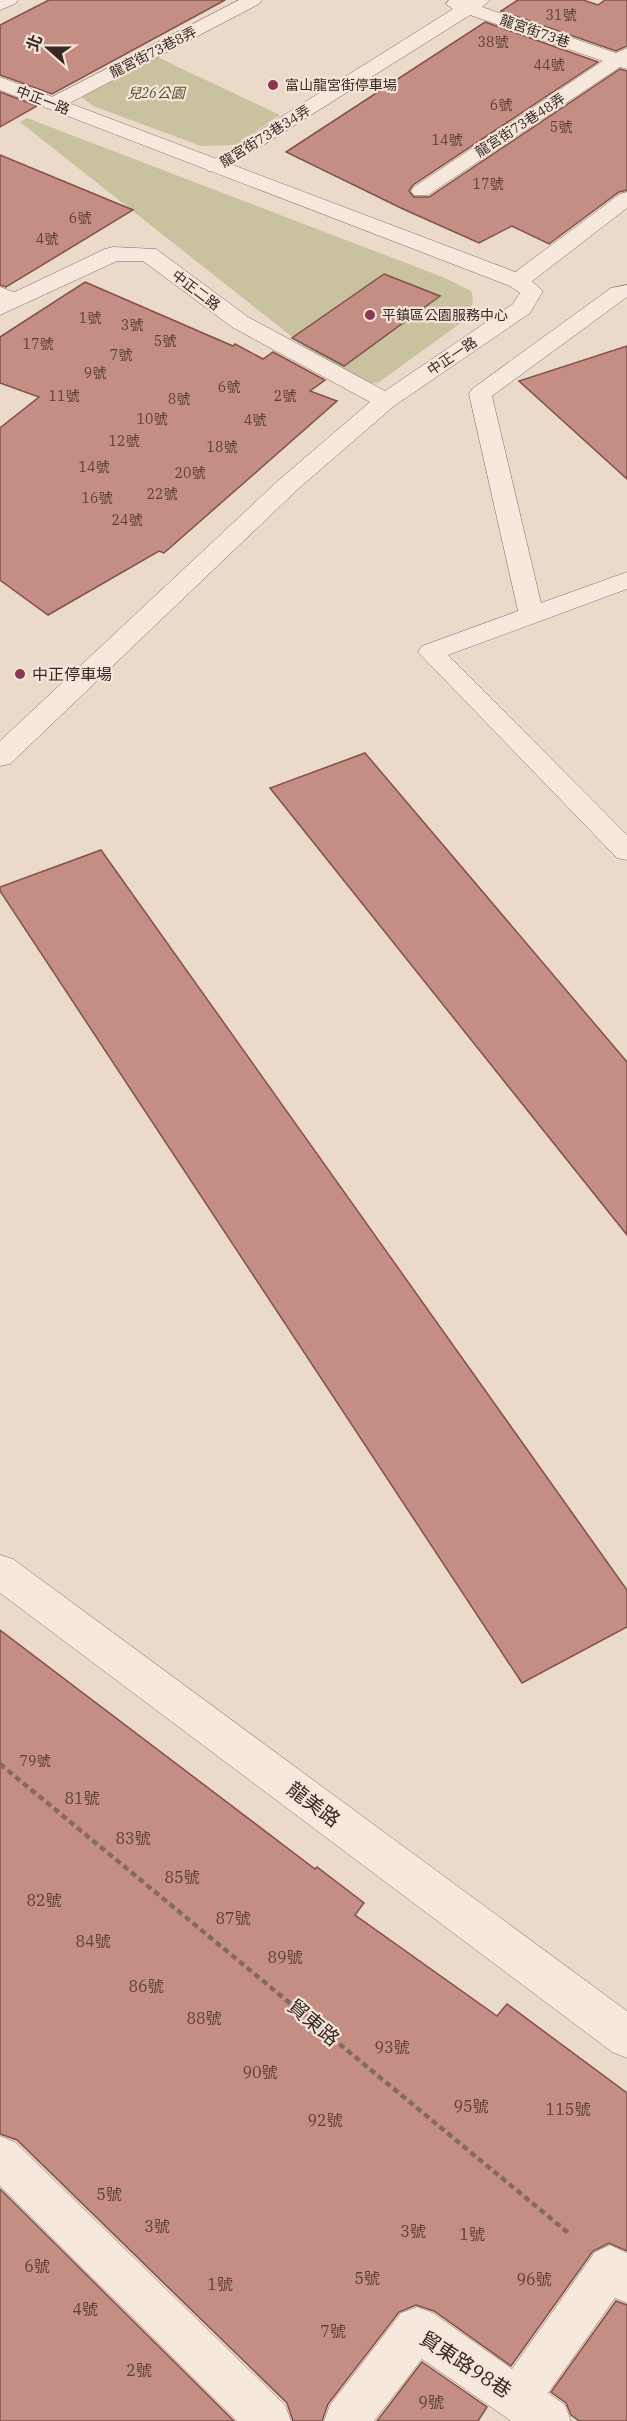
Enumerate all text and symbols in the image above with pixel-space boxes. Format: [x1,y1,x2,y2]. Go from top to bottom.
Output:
house number: 31號 [546,6,576,24]
street label: 龍宮街73巷 [498,11,572,51]
north arrow [18,18,78,78]
street label: 龍宮街73巷8弄 [107,22,199,82]
text: 北 [22,32,46,54]
house number: 38號 [478,33,508,51]
house number: 44號 [534,56,564,74]
place label: 富山龍宮街停車場 [285,76,397,94]
marker: 富山龍宮街停車場 [266,78,280,92]
street label: 中正一路 [14,82,72,118]
park label: 兒26公園 [127,84,187,102]
street label: 龍宮街73巷48弄 [472,89,568,161]
house number: 6號 [490,96,512,114]
street label: 龍宮街73巷34弄 [216,101,314,171]
house number: 5號 [550,118,572,136]
house number: 14號 [432,131,462,149]
house number: 17號 [473,175,503,193]
house number: 6號 [69,209,91,227]
house number: 4號 [36,230,58,248]
street label: 中正二路 [168,266,224,314]
place label: 平鎮區公園服務中心 [382,306,508,324]
marker: 平鎮區公園服務中心 [363,308,377,322]
house number: 1號 [79,309,101,327]
house number: 3號 [121,316,143,334]
house number: 5號 [154,332,176,350]
street label: 中正一路 [424,333,480,379]
house number: 17號 [23,335,53,353]
house number: 7號 [110,346,132,364]
house number: 9號 [84,364,106,382]
house number: 6號 [218,378,240,396]
house number: 11號 [49,387,79,405]
house number: 2號 [274,387,296,405]
house number: 8號 [168,390,190,408]
house number: 10號 [137,410,167,428]
house number: 4號 [244,411,266,429]
house number: 12號 [109,432,139,450]
house number: 18號 [207,438,237,456]
house number: 14號 [79,458,109,476]
house number: 20號 [175,464,205,482]
house number: 22號 [147,485,177,503]
house number: 16號 [82,489,112,507]
house number: 24號 [112,511,142,529]
place label: 中正停車場 [32,664,112,684]
marker: 中正停車場 [13,667,27,681]
house number: 79號 [20,1752,50,1770]
street label: 龍美路 [282,1775,346,1833]
house number: 81號 [64,1788,100,1808]
house number: 83號 [115,1828,151,1848]
house number: 85號 [164,1867,200,1887]
house number: 82號 [26,1890,62,1910]
house number: 87號 [215,1908,251,1928]
house number: 84號 [75,1931,111,1951]
house number: 89號 [267,1947,303,1967]
house number: 86號 [128,1976,164,1996]
street label: 貿東路 [282,1992,346,2052]
house number: 88號 [186,2008,222,2028]
house number: 93號 [374,2037,410,2057]
house number: 90號 [242,2062,278,2082]
house number: 95號 [453,2096,489,2116]
house number: 115號 [546,2099,590,2119]
house number: 92號 [307,2110,343,2130]
house number: 5號 [96,2184,122,2204]
house number: 3號 [144,2216,170,2236]
house number: 3號 [400,2221,426,2241]
house number: 1號 [459,2224,485,2244]
house number: 6號 [24,2256,50,2276]
house number: 5號 [354,2268,380,2288]
house number: 96號 [516,2269,552,2289]
house number: 1號 [207,2274,233,2294]
house number: 4號 [72,2299,98,2319]
house number: 7號 [320,2321,346,2341]
street label: 貿東路98巷 [415,2324,517,2404]
house number: 2號 [126,2360,152,2380]
house number: 9號 [418,2392,444,2412]

